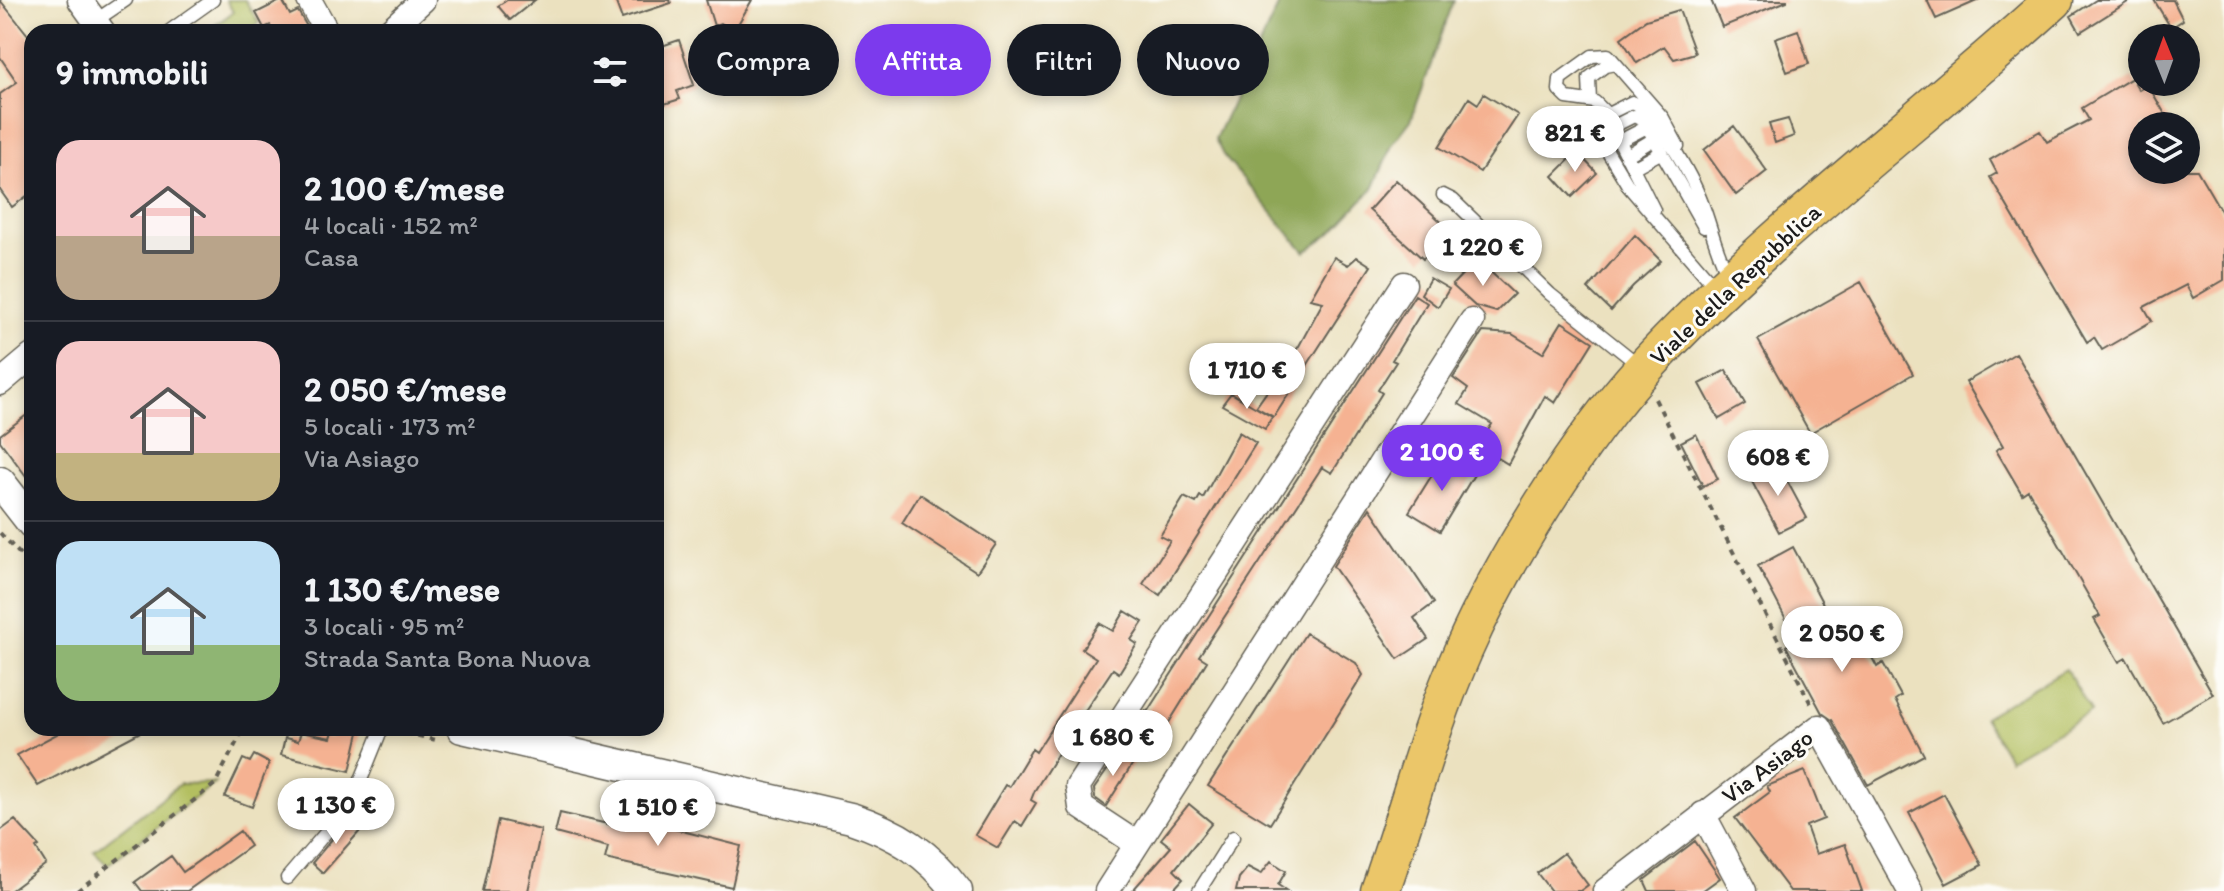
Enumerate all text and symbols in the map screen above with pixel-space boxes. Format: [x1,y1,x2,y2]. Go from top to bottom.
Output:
chip: Compra [688,24,839,96]
chip: Affitta [855,24,991,96]
chip: Filtri [1007,24,1121,96]
chip: Nuovo [1137,24,1269,96]
north arrow [2128,24,2200,96]
map controls [2128,24,2200,184]
icon: filters [588,50,632,94]
text: 9 immobili [56,52,208,93]
pin: 821 € [1519,106,1631,174]
button: layers [2128,112,2200,184]
text: 821 € [1545,116,1605,148]
text: 2 100 €/mese [304,168,505,209]
icon: home [120,172,216,268]
street label: Viale della Repubblica [1643,197,1827,371]
text: 4 locali · 152 m² [304,209,478,241]
pin: 1 220 € [1409,220,1557,288]
text: 1 220 € [1442,230,1524,262]
text: Casa [304,241,359,273]
pin: 1 710 € [1173,343,1321,411]
text: 1 710 € [1207,353,1287,385]
text: 2 050 €/mese [304,369,507,410]
icon: home [120,373,216,469]
text: 5 locali · 173 m² [304,410,476,442]
pin: 2 100 € [1368,425,1516,493]
pin: 608 € [1722,430,1834,498]
text: 2 100 € [1400,435,1484,467]
text: 608 € [1746,440,1810,472]
text: Via Asiago [304,442,419,474]
text: 1 130 €/mese [304,569,500,610]
icon: home [120,573,216,669]
pin: 2 050 € [1768,606,1916,674]
text: 3 locali · 95 m² [304,610,464,642]
text: 2 050 € [1799,616,1885,648]
text: Strada Santa Bona Nuova [304,642,591,674]
pin: 1 680 € [1039,710,1187,778]
text: 1 680 € [1072,720,1154,752]
street label: Via Asiago [1716,722,1818,810]
pin: 1 130 € [262,778,410,846]
pin: 1 510 € [584,780,732,848]
text: 1 130 € [296,788,376,820]
text: 1 510 € [618,790,698,822]

